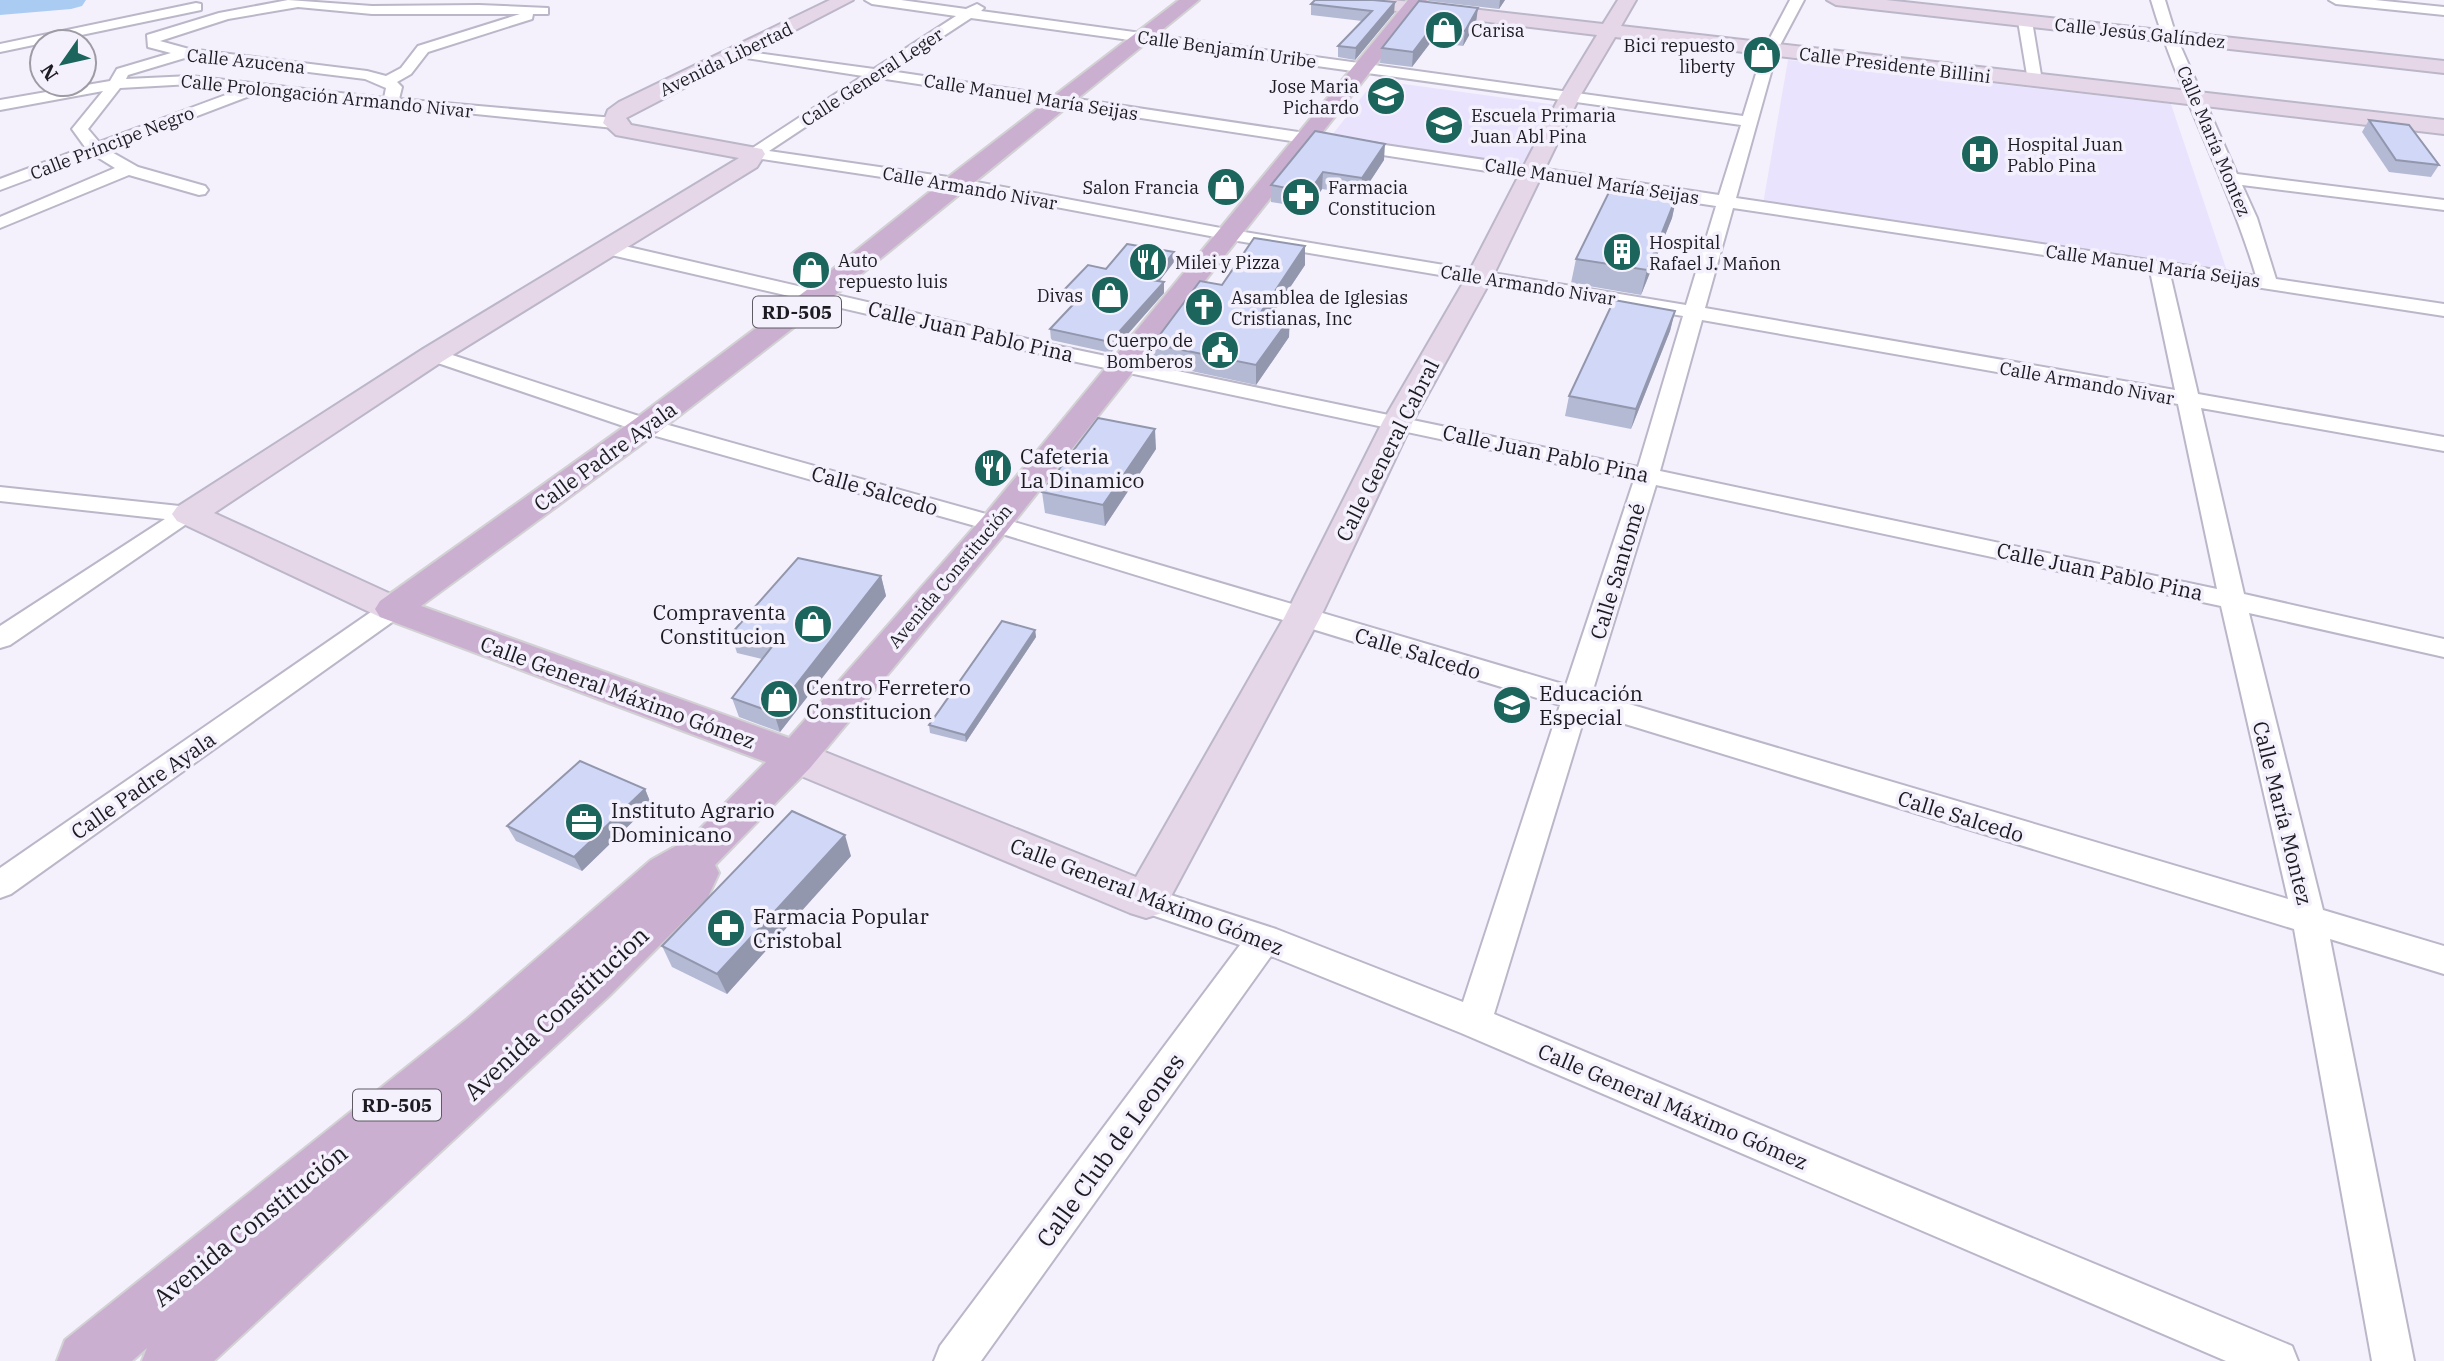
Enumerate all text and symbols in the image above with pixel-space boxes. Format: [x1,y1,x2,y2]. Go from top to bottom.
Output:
shop icon: Carisa [1423,9,1465,51]
street label: Calle Jesús Galíndez [2053,13,2227,53]
street label: Avenida Libertad [656,17,796,101]
place label: Carisa [1471,19,1525,42]
street label: Calle General Leger [797,22,947,132]
street label: Calle Benjamín Uribe [1136,25,1318,73]
north arrow [28,28,98,98]
place label: Bici repuesto liberty [1624,34,1735,78]
shop icon: Bici repuesto liberty [1741,34,1783,76]
street label: Calle Presidente Billini [1798,42,1992,88]
street label: Calle Azucena [186,43,307,79]
text: N [35,60,63,85]
street label: Calle María Montez [2172,62,2256,220]
street label: Calle Prolongación Armando Nivar [180,69,474,123]
street label: Calle Manuel María Seijas [922,69,1140,125]
place label: Jose Maria Pichardo [1269,75,1359,119]
school or university icon: Jose Maria Pichardo [1365,75,1407,117]
street label: Calle Príncipe Negro [27,101,197,185]
school or university icon: Escuela Primaria Juan Abl Pina [1423,104,1465,146]
place label: Escuela Primaria Juan Abl Pina [1471,104,1616,148]
hospital icon: Hospital Juan Pablo Pina [1959,133,2001,175]
place label: Hospital Juan Pablo Pina [2007,133,2123,177]
street label: Calle Manuel María Seijas [1483,153,1701,209]
street label: Calle Armando Nivar [881,161,1059,215]
shop icon: Salon Francia [1205,166,1247,208]
place label: Salon Francia [1082,176,1199,199]
pharmacy icon: Farmacia Constitucion [1280,176,1322,218]
place label: Farmacia Constitucion [1328,176,1436,220]
building icon: Hospital Rafael J. Mañon [1601,231,1643,273]
place label: Hospital Rafael J. Mañon [1649,231,1781,275]
street label: Calle Manuel María Seijas [2044,240,2262,292]
restaurant icon: Milei y Pizza [1127,241,1169,283]
shop icon: Auto repuesto luis [790,249,832,291]
place label: Auto repuesto luis [838,249,948,293]
place label: Milei y Pizza [1175,251,1280,274]
street label: Calle Armando Nivar [1439,260,1617,310]
shop icon: Divas [1089,274,1131,316]
place label: Divas [1037,284,1083,307]
church icon: Asamblea de Iglesias Cristianas, Inc [1183,286,1225,328]
place label: Asamblea de Iglesias Cristianas, Inc [1231,286,1408,330]
street label: Calle Juan Pablo Pina [865,294,1077,368]
road number: RD-505 [753,296,841,328]
place label: Cuerpo de Bomberos [1106,329,1193,373]
public building icon: Cuerpo de Bomberos [1199,329,1241,371]
street label: Calle General Cabral [1329,354,1445,546]
street label: Calle Armando Nivar [1998,356,2176,410]
street label: Calle Padre Ayala [528,395,682,517]
street label: Calle Juan Pablo Pina [1440,417,1652,489]
place label: Cafeteria La Dinamico [1020,442,1144,494]
restaurant icon: Cafeteria La Dinamico [972,447,1014,489]
street label: Calle Salcedo [808,459,942,521]
street label: Avenida Constitución [883,499,1017,653]
street label: Calle Santomé [1583,499,1651,643]
street label: Calle Juan Pablo Pina [1994,535,2206,607]
place label: Compraventa Constitucion [653,598,786,650]
shop icon: Compraventa Constitucion [792,603,834,645]
street label: Calle Salcedo [1352,621,1484,685]
street label: Calle General Máximo Gómez [477,629,759,755]
place label: Centro Ferretero Constitucion [806,673,971,725]
shop icon: Centro Ferretero Constitucion [758,678,800,720]
place label: Educación Especial [1539,679,1643,731]
school or university icon: Educación Especial [1491,684,1533,726]
street label: Calle María Montez [2247,718,2319,908]
street label: Calle Padre Ayala [65,725,221,845]
street label: Calle Salcedo [1895,784,2027,848]
place label: Instituto Agrario Dominicano [611,796,775,848]
office icon: Instituto Agrario Dominicano [563,801,605,843]
street label: Calle General Máximo Gómez [1006,831,1288,961]
place label: Farmacia Popular Cristobal [753,902,930,954]
pharmacy icon: Farmacia Popular Cristobal [705,907,747,949]
street label: Avenida Constitucion [457,919,655,1107]
street label: Calle General Máximo Gómez [1534,1036,1812,1176]
street label: Calle Club de Leones [1029,1047,1191,1253]
road number: RD-505 [353,1090,441,1120]
street label: Avenida Constitución [146,1137,354,1313]

